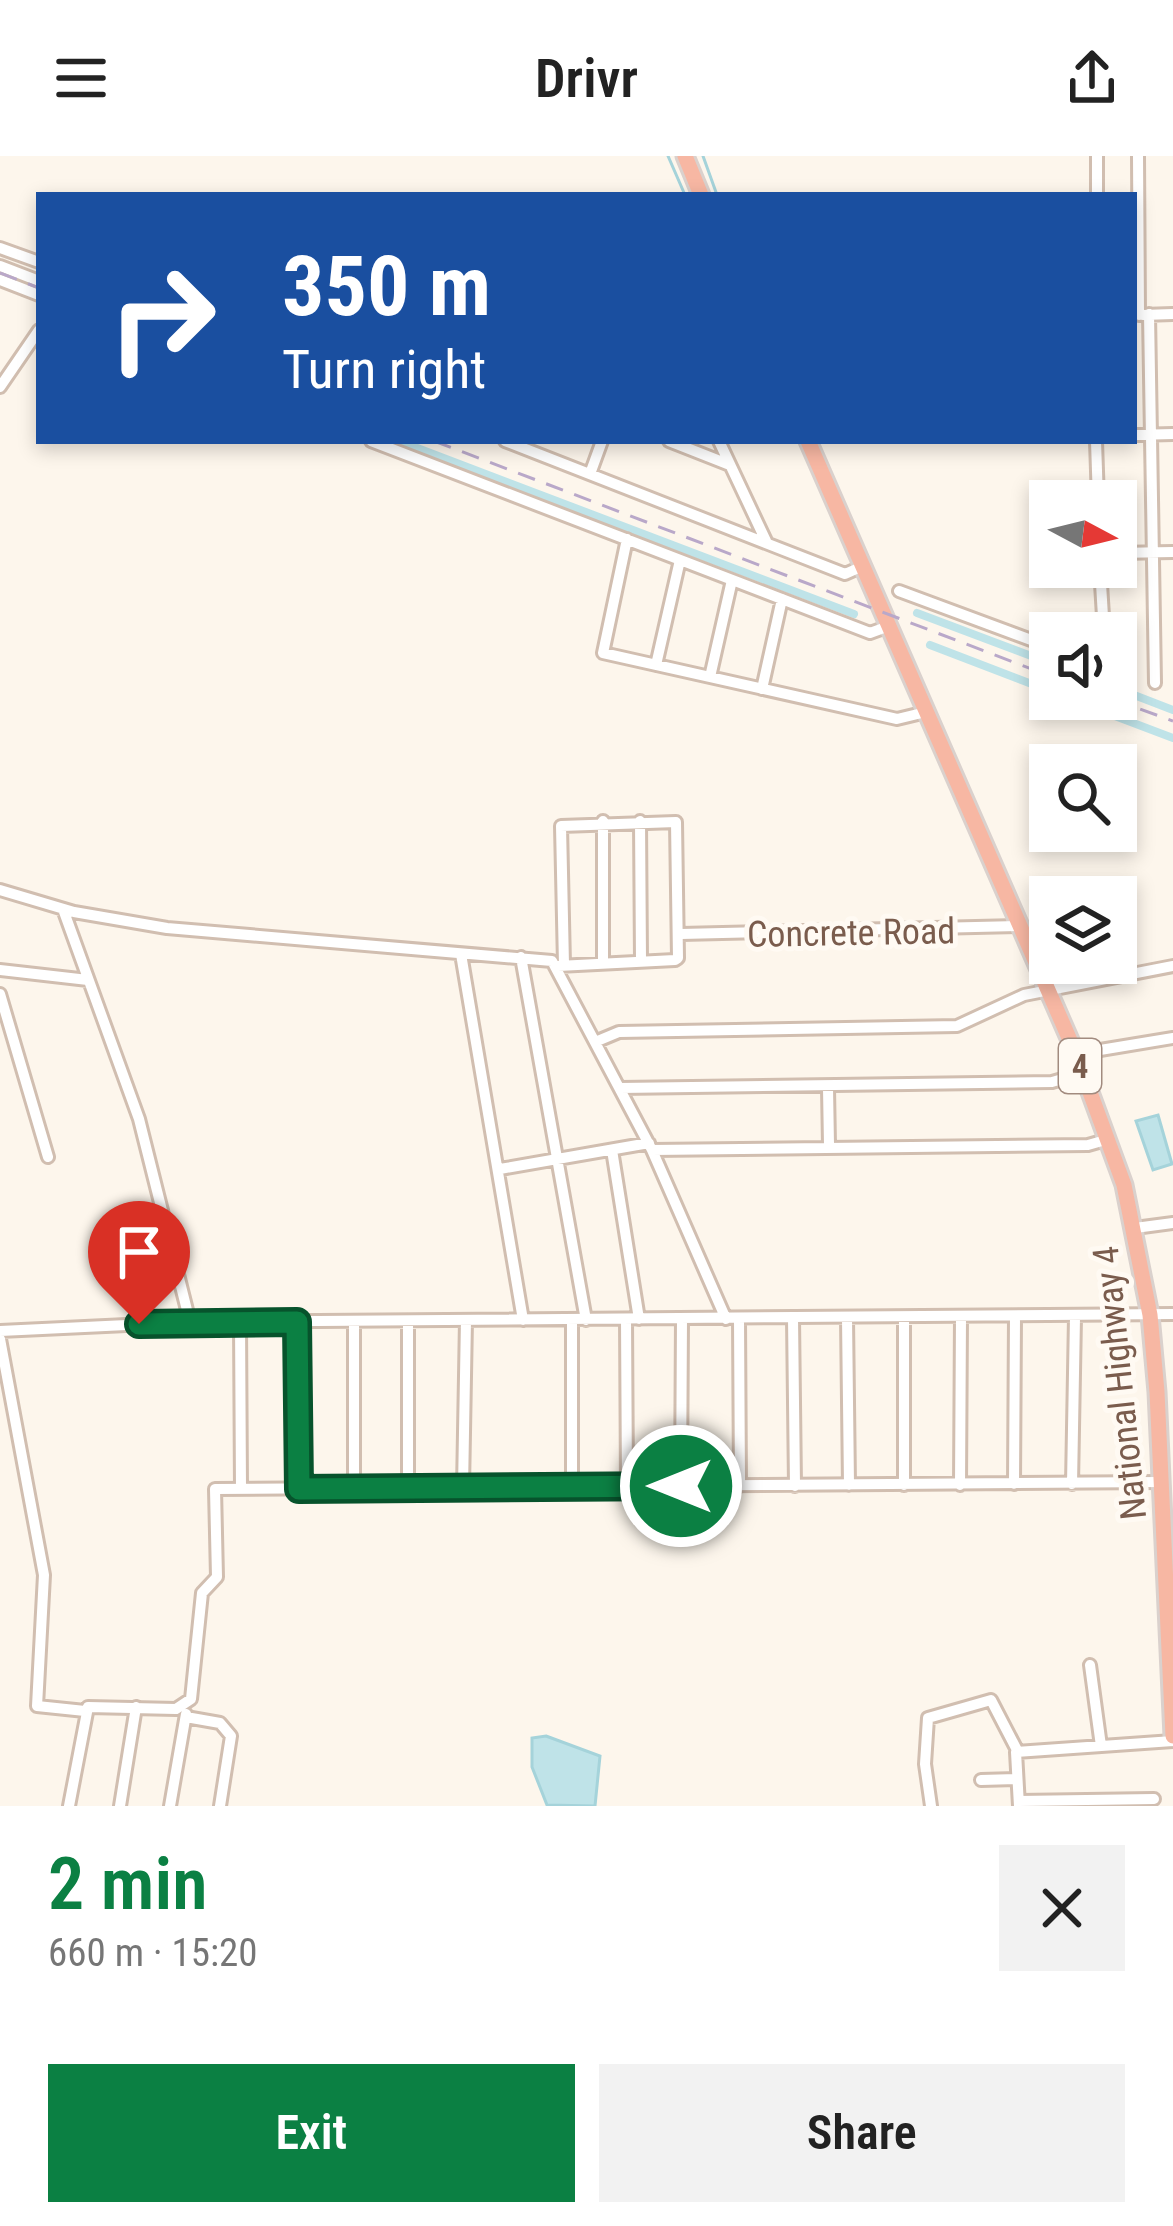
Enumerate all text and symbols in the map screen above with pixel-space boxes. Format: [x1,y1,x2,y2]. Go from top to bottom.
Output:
icon: menu [48,45,114,111]
icon: share [1059,45,1125,111]
text: Drivr [535,47,638,110]
text: 350 m [282,237,491,336]
icon: right [84,240,240,396]
text: Turn right [282,338,486,401]
north arrow [1029,480,1137,588]
map controls [1029,480,1137,984]
button: sound [1029,612,1137,720]
button: search [1029,744,1137,852]
button: layers [1029,876,1137,984]
street label: Concrete Road [747,910,955,956]
road number: 4 [1059,1039,1101,1093]
pin [88,1201,190,1324]
icon: arrive [106,1219,172,1285]
street label: National Highway 4 [1085,1244,1155,1522]
position arrow [618,1423,744,1549]
text: 2 min [48,1842,207,1927]
button: close [999,1845,1125,1971]
text: 660 m · 15:20 [48,1930,258,1976]
button: Exit [48,2064,575,2202]
button: Share [599,2064,1125,2202]

